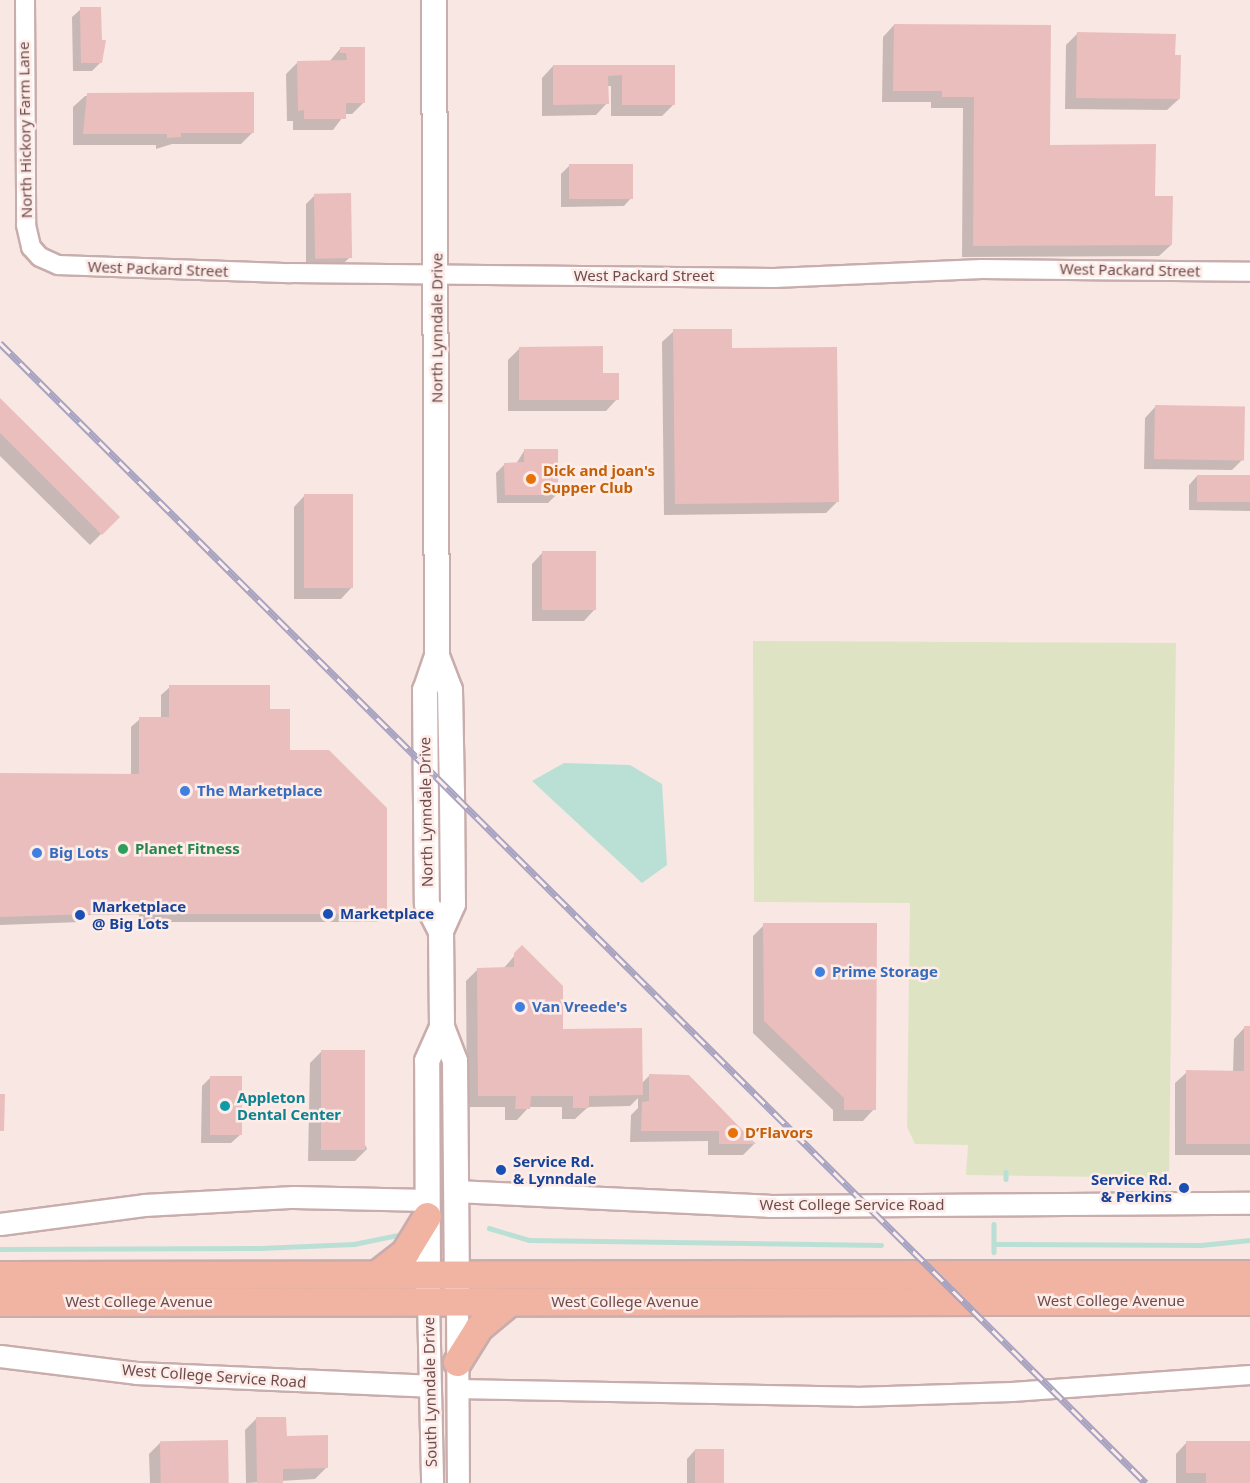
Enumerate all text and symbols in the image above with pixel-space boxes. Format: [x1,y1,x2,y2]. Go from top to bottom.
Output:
street label: North Hickory Farm Lane [14,42,36,218]
street label: North Lynndale Drive [428,253,446,403]
street label: West Packard Street [87,258,229,280]
street label: West Packard Street [1060,260,1200,280]
street label: West Packard Street [574,267,714,285]
place label: Dick and joan's Supper Club [543,461,655,496]
marker: Dick and joan's Supper Club [524,472,538,486]
street label: North Lynndale Drive [416,737,436,887]
place label: The Marketplace [197,782,322,800]
marker: The Marketplace [178,784,192,798]
place label: Planet Fitness [135,840,240,858]
marker: Planet Fitness [116,842,130,856]
place label: Big Lots [49,844,109,862]
marker: Big Lots [30,846,44,860]
place label: Marketplace @ Big Lots [92,897,186,932]
place label: Marketplace [340,905,434,923]
marker: Marketplace [321,907,335,921]
marker: Marketplace @ Big Lots [73,908,87,922]
place label: Prime Storage [832,963,938,981]
marker: Prime Storage [813,965,827,979]
place label: Van Vreede's [532,998,627,1016]
marker: Van Vreede's [513,1000,527,1014]
place label: Appleton Dental Center [237,1088,341,1123]
marker: Appleton Dental Center [218,1099,232,1113]
place label: D’Flavors [745,1124,813,1142]
marker: D’Flavors [726,1126,740,1140]
place label: Service Rd. & Lynndale [513,1152,596,1187]
marker: Service Rd. & Lynndale [494,1163,508,1177]
place label: Service Rd. & Perkins [1091,1170,1172,1205]
marker: Service Rd. & Perkins [1177,1181,1191,1195]
street label: West College Service Road [760,1196,944,1214]
street label: West College Avenue [1037,1292,1185,1310]
street label: West College Avenue [65,1293,213,1311]
street label: West College Avenue [551,1293,699,1311]
street label: South Lynndale Drive [420,1317,440,1467]
street label: West College Service Road [121,1361,307,1391]

